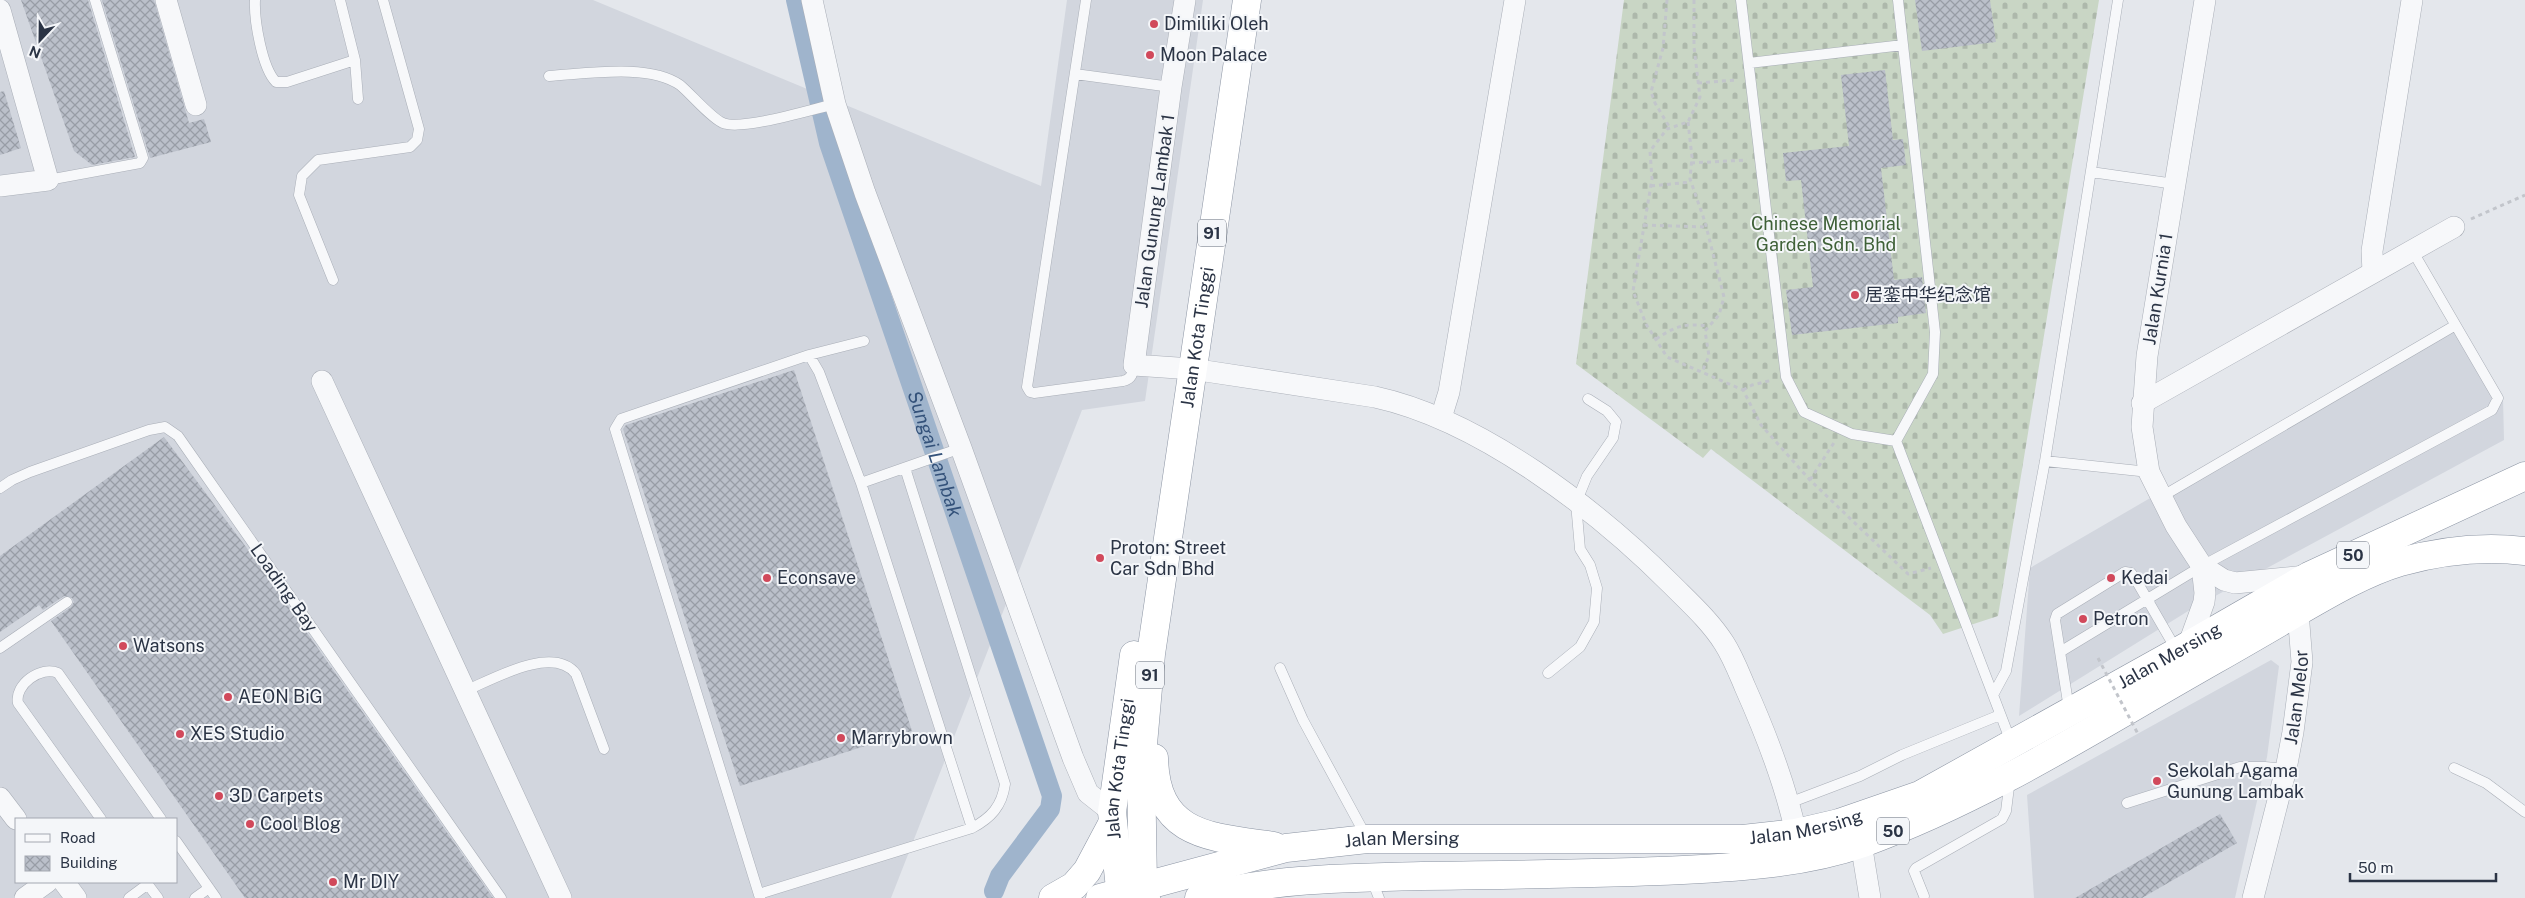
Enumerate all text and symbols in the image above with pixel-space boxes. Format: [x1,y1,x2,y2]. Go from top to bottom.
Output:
place label: Dimiliki Oleh [1164,13,1269,34]
north arrow [15,15,65,65]
marker: Dimiliki Oleh [1148,18,1160,30]
text: N [27,43,43,62]
place label: Moon Palace [1160,44,1267,65]
marker: Moon Palace [1144,49,1156,61]
street label: Jalan Gunung Lambak 1 [1130,113,1179,309]
park label: Chinese Memorial Garden Sdn. Bhd [1751,213,1901,255]
road number: 91 [1198,220,1226,247]
street label: Jalan Kurnia 1 [2138,232,2177,346]
street label: Jalan Kota Tinggi [1176,265,1218,409]
place label: 居銮中华纪念馆 [1865,284,1991,305]
marker: 居銮中华纪念馆 [1849,289,1861,301]
water label: Sungai Lambak [903,388,967,520]
place label: Proton: Street Car Sdn Bhd [1110,537,1226,579]
street label: Loading Bay [246,540,323,636]
road number: 50 [2337,542,2369,568]
marker: Proton: Street Car Sdn Bhd [1094,552,1106,564]
place label: Econsave [777,567,856,588]
place label: Kedai [2121,567,2168,588]
marker: Econsave [761,572,773,584]
marker: Kedai [2105,572,2117,584]
place label: Petron [2093,608,2149,629]
marker: Petron [2077,613,2089,625]
street label: Jalan Mersing [2114,618,2225,693]
place label: Watsons [133,635,205,656]
marker: Watsons [117,640,129,652]
street label: Jalan Melor [2280,649,2312,746]
road number: 91 [1136,662,1164,688]
place label: AEON BiG [238,686,323,707]
marker: AEON BiG [222,691,234,703]
street label: Jalan Kota Tinggi [1101,697,1138,841]
place label: XES Studio [190,723,285,744]
place label: Marrybrown [851,727,953,748]
marker: XES Studio [174,728,186,740]
marker: Marrybrown [835,732,847,744]
place label: Sekolah Agama Gunung Lambak [2167,760,2304,802]
marker: Sekolah Agama Gunung Lambak [2151,775,2163,787]
place label: 3D Carpets [229,785,323,806]
marker: 3D Carpets [213,790,225,802]
street label: Jalan Mersing [1748,805,1865,848]
place label: Cool Blog [260,813,341,834]
legend [15,818,178,883]
marker: Cool Blog [244,818,256,830]
road number: 50 [1877,818,1909,844]
street label: Jalan Mersing [1343,828,1460,851]
text: Road [60,829,96,846]
scale bar [2350,850,2496,882]
text: Building [60,854,118,871]
text: 50 m [2358,859,2393,876]
place label: Mr DIY [343,871,399,892]
marker: Mr DIY [327,876,339,888]

